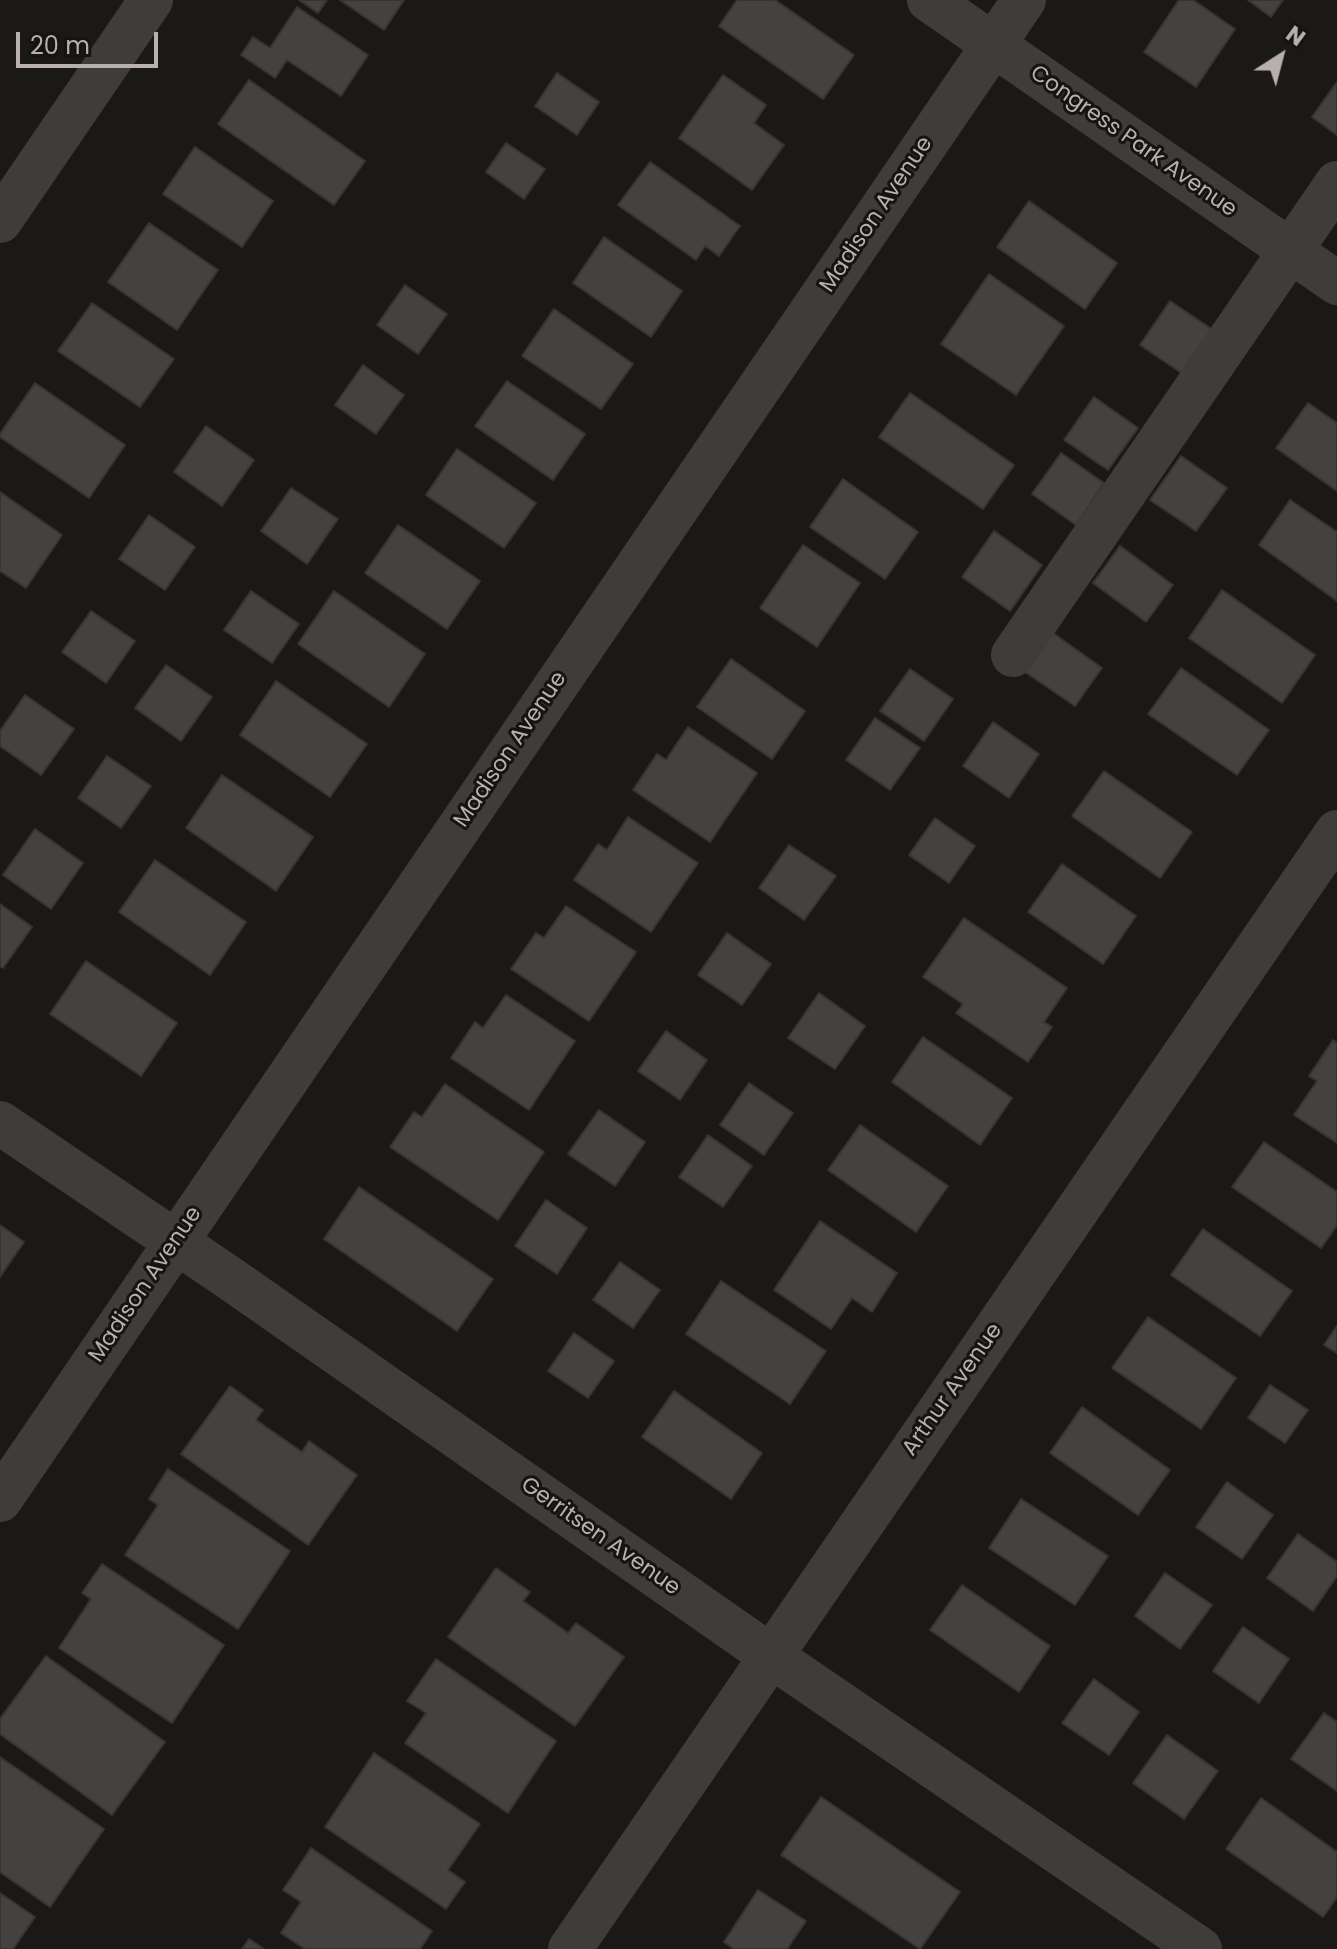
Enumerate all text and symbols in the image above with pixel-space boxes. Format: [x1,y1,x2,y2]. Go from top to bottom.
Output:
scale bar [20,16,162,66]
north arrow [1241,16,1321,96]
text: N [1280,19,1311,54]
text: 20 m [30,29,90,62]
street label: Congress Park Avenue [1025,61,1241,223]
street label: Madison Avenue [815,132,939,298]
street label: Madison Avenue [449,667,573,833]
street label: Madison Avenue [84,1202,208,1368]
street label: Arthur Avenue [897,1319,1009,1461]
street label: Gerritsen Avenue [515,1472,685,1602]

